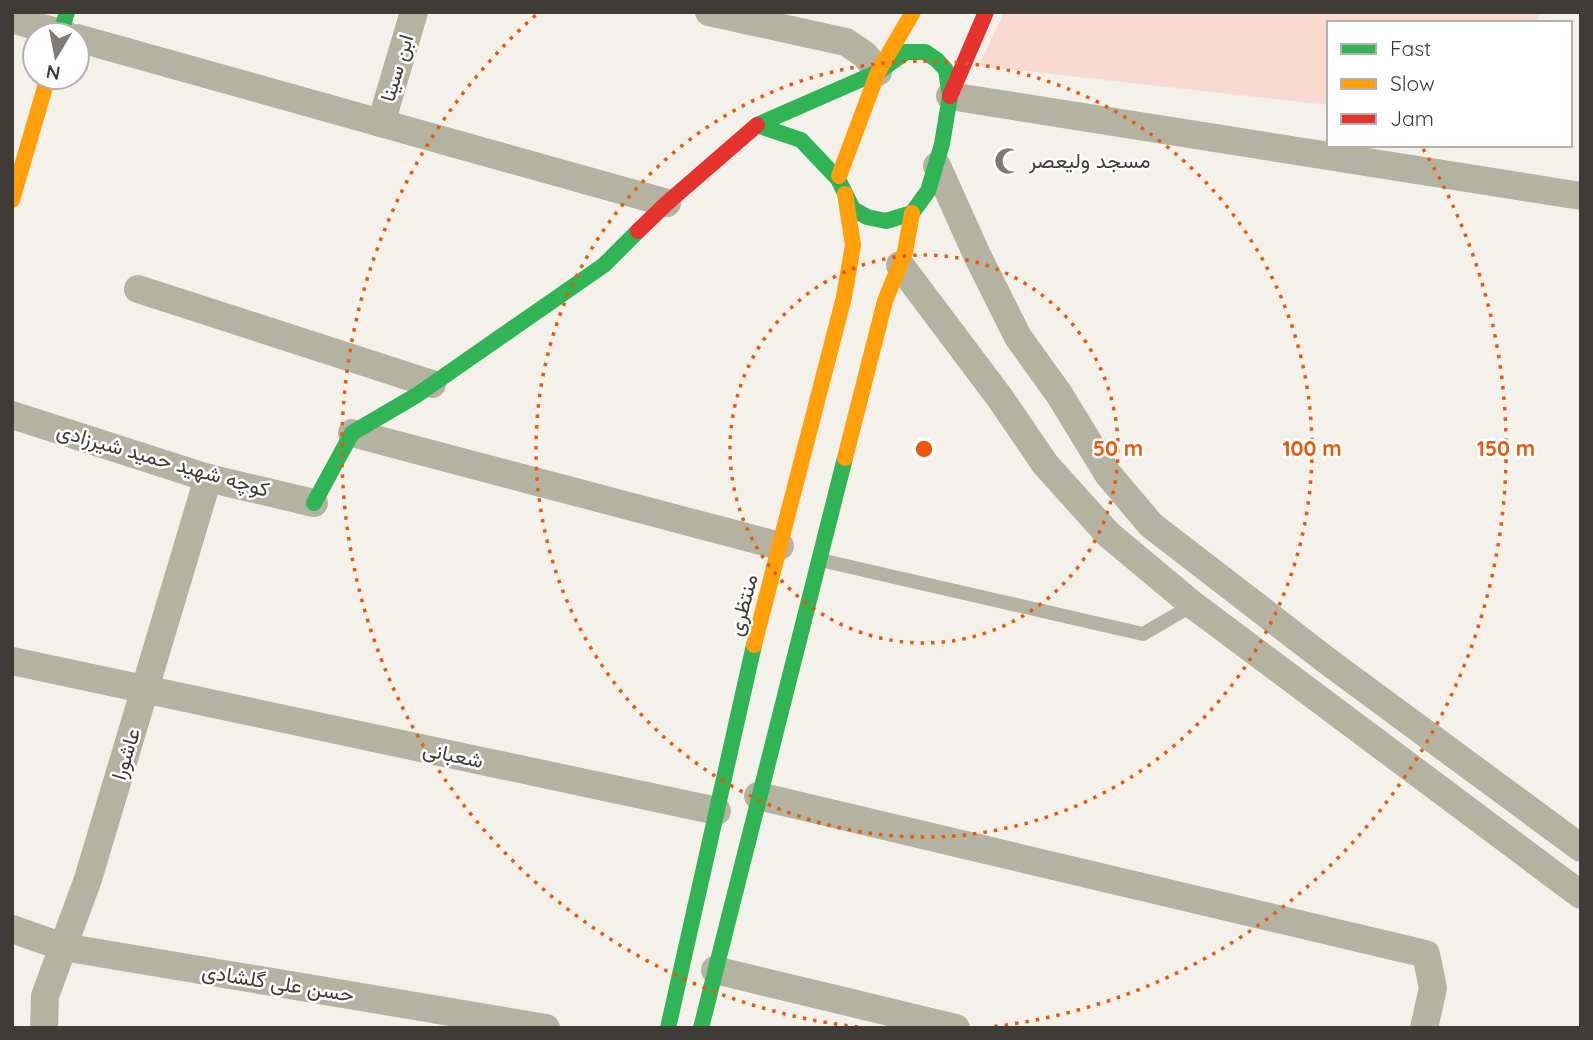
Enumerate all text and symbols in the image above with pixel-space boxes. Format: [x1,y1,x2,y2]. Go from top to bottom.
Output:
north arrow [21,21,91,91]
legend [1327,21,1572,147]
street label: ابن سینا [374,31,419,104]
text: Fast [1390,35,1431,61]
text: N [44,60,62,86]
text: Slow [1390,70,1435,96]
text: Jam [1390,105,1434,131]
mosque icon: مسجد ولیعصر [993,146,1023,176]
place label: مسجد ولیعصر [1028,147,1150,174]
street label: کوچه شهید حمید شیرزادی [54,416,272,504]
text: 50 m [1093,435,1143,461]
text: 100 m [1282,435,1342,461]
text: 150 m [1477,435,1535,461]
centre of rings [912,437,936,461]
street label: منتظری [721,571,764,639]
street label: عاشورا [105,725,146,783]
street label: شعبانی [421,735,486,773]
street label: حسن علی گلشادی [200,957,356,1007]

